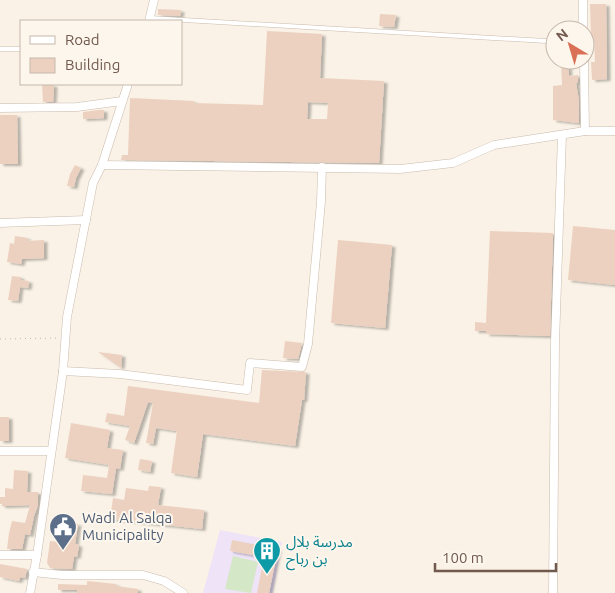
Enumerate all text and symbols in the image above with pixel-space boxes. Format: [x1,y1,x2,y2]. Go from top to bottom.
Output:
legend [20,20,182,85]
north arrow [545,20,595,70]
text: N [553,25,571,44]
text: Road [65,31,100,48]
text: Building [65,56,120,73]
place label: Wadi Al Salqa Municipality [82,509,172,543]
public building icon: Wadi Al Salqa Municipality [48,512,78,551]
place label: مدرسة بلال بن رباح [286,533,353,571]
building icon: مدرسة بلال بن رباح [252,536,282,575]
scale bar [435,540,556,572]
text: 100 m [442,549,484,566]

